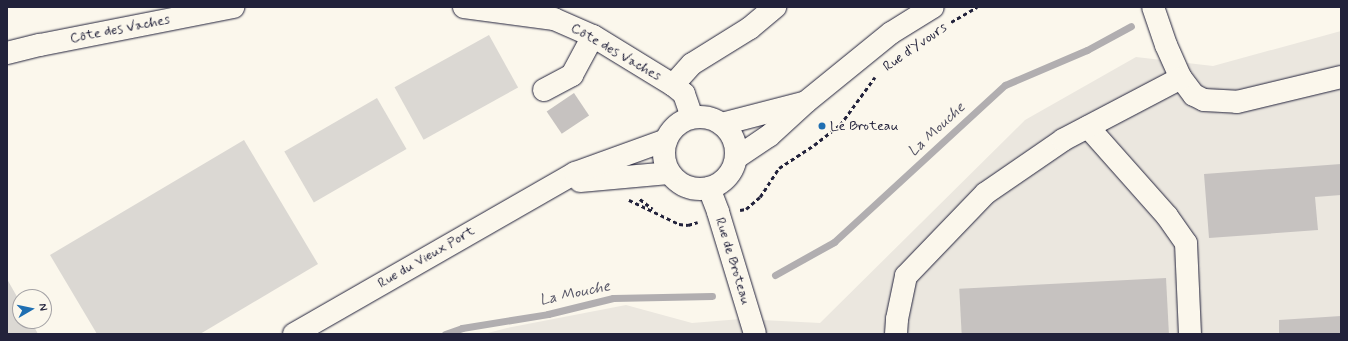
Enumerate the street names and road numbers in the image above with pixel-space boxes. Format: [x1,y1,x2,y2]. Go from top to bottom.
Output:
street label: Côte des Vaches [69,11,171,47]
street label: Rue d'Yvours [880,19,950,75]
street label: Côte des Vaches [568,20,664,84]
street label: Rue de Broteau [712,215,754,307]
street label: Rue du Vieux Port [377,224,475,290]

